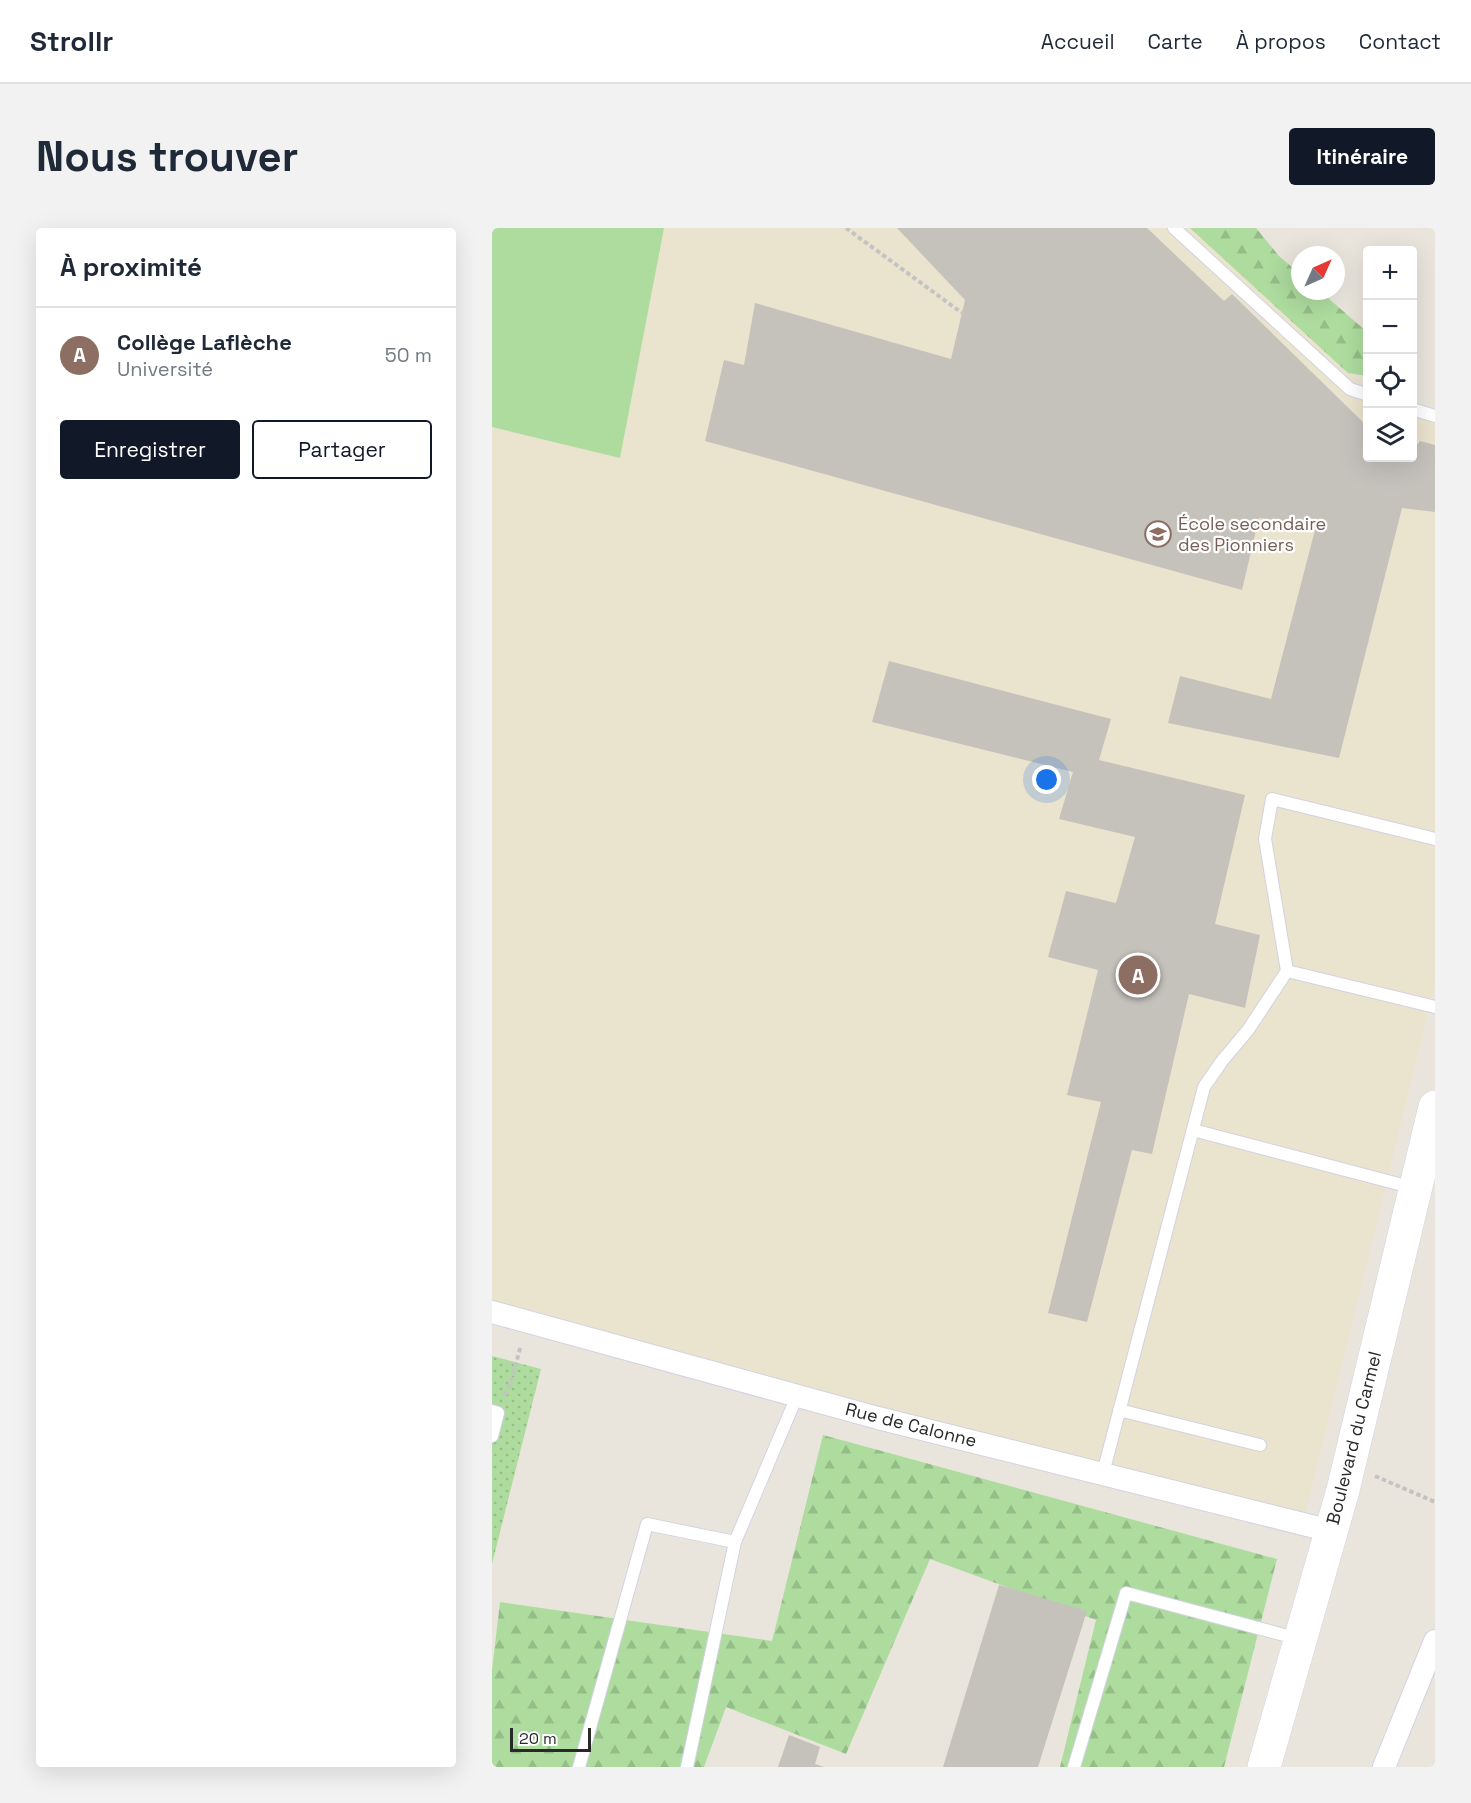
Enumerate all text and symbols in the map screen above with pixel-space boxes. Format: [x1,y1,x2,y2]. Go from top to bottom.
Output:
text: Strollr [30,23,113,59]
text: Accueil [1041,28,1115,55]
text: Carte [1148,28,1203,55]
text: À propos [1236,28,1326,55]
text: Contact [1359,28,1441,55]
button: Itinéraire [1289,128,1435,185]
text: Nous trouver [36,130,298,183]
north arrow [1291,246,1345,300]
map controls [1363,246,1417,462]
button: + [1363,246,1417,300]
text: À proximité [60,250,202,284]
button: − [1363,300,1417,354]
text: Collège Laflèche [117,328,292,356]
text: A [73,342,86,368]
text: 50 m [385,342,432,368]
button: locate [1363,354,1417,408]
text: Université [117,356,213,382]
button: layers [1363,408,1417,462]
button: Enregistrer [60,420,240,479]
button: Partager [252,420,432,479]
place label: École secondaire des Pionniers [1178,512,1326,556]
school or university icon: École secondaire des Pionniers [1143,519,1173,549]
your location [1032,765,1061,794]
pin: A [1118,952,1158,998]
street label: Boulevard du Carmel [1321,1349,1386,1527]
street label: Rue de Calonne [843,1397,979,1452]
scale bar [510,1725,591,1752]
text: 20 m [519,1728,557,1749]

